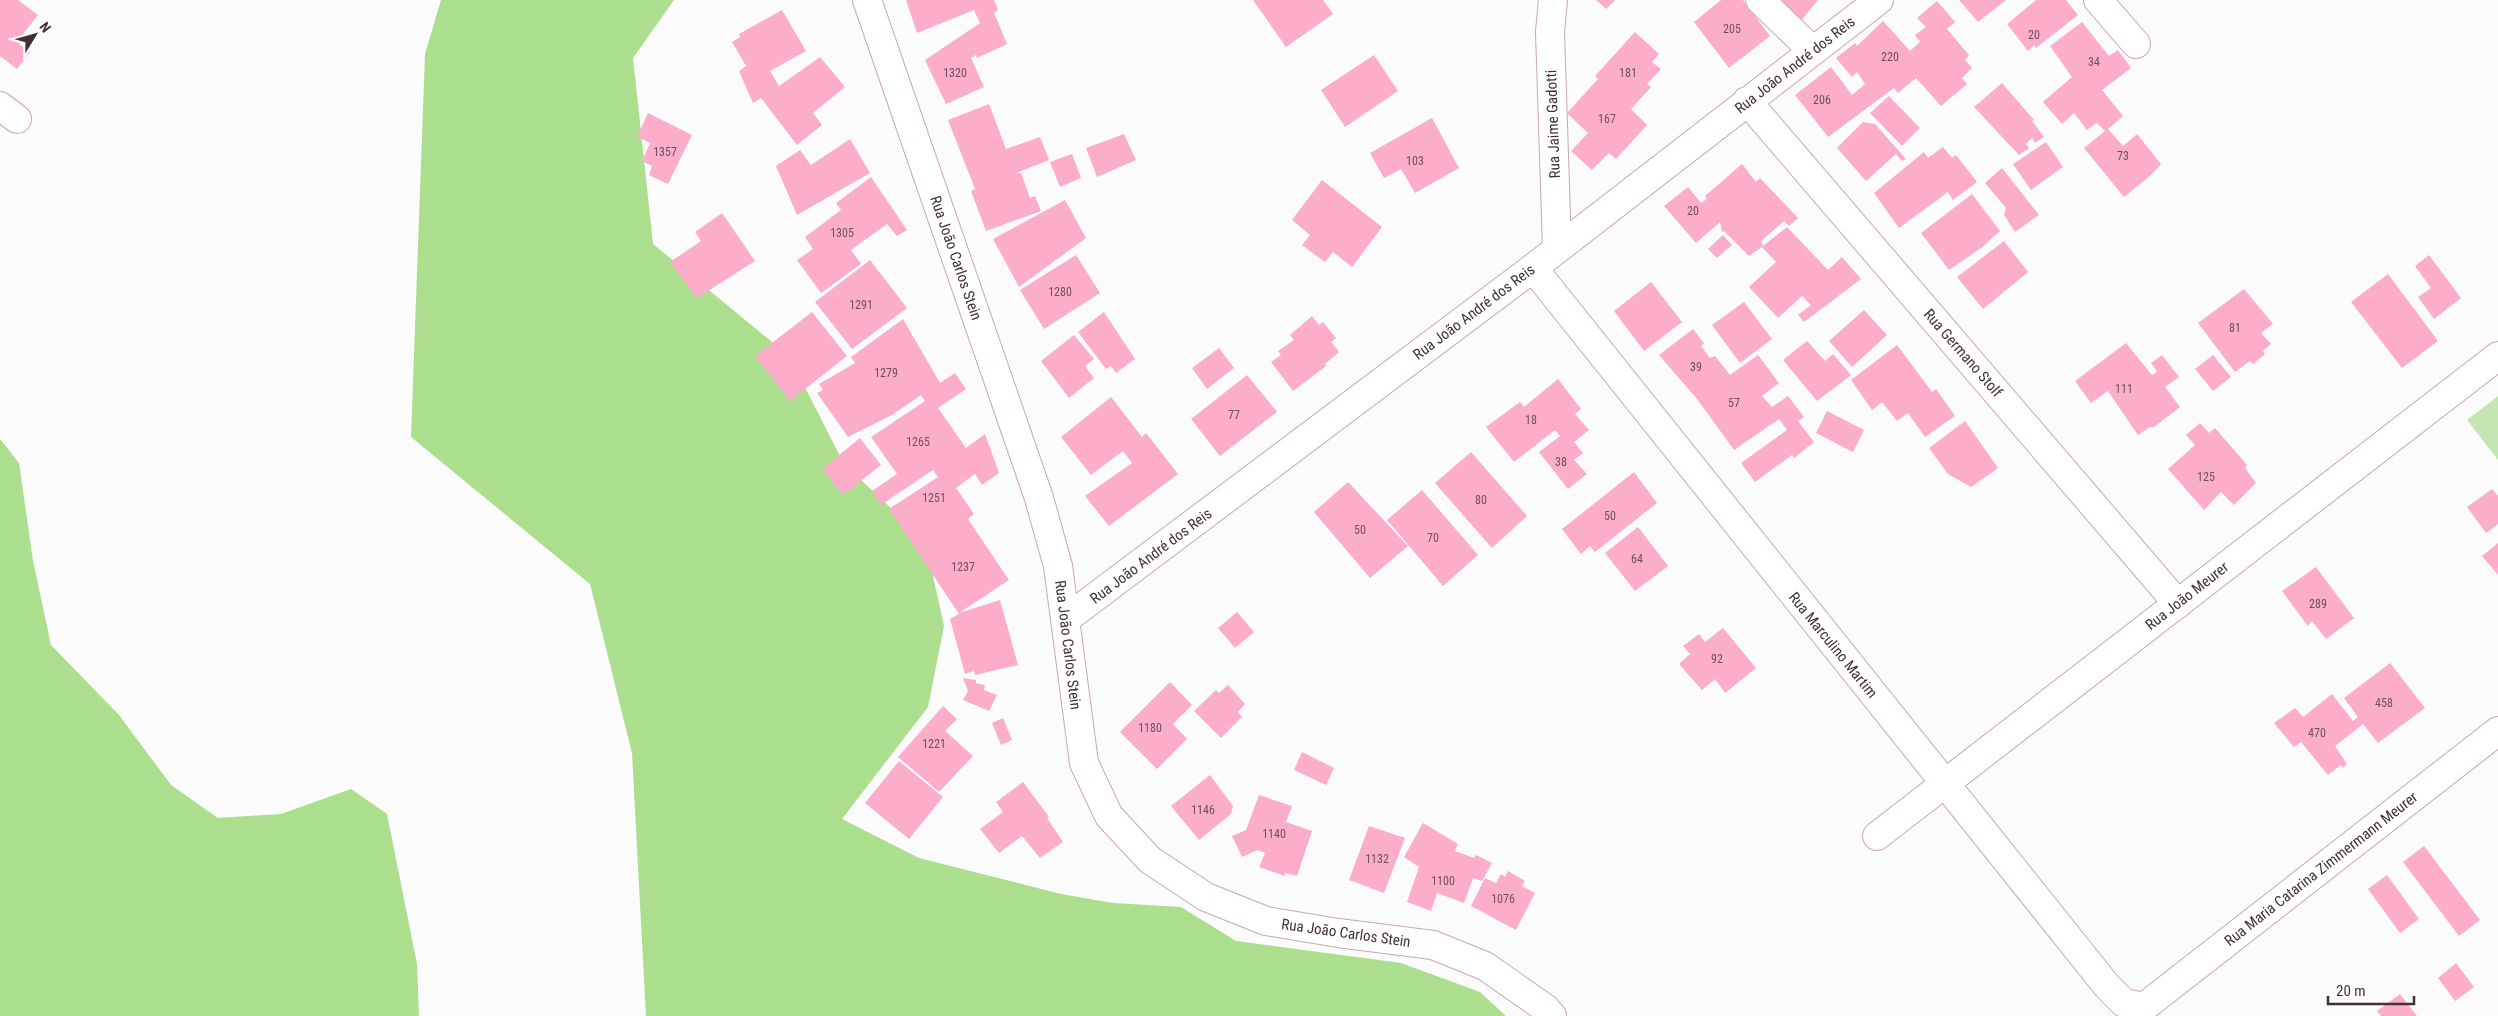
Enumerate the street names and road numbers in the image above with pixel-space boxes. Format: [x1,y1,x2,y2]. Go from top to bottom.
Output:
street label: Rua João André dos Reis [1731,12,1859,118]
street label: Rua Jaime Gadotti [1542,69,1564,179]
street label: Rua João Carlos Stein [926,193,986,323]
street label: Rua João André dos Reis [1410,260,1538,364]
street label: Rua Germano Stolf [1920,305,2006,401]
street label: Rua João André dos Reis [1087,504,1215,608]
street label: Rua João Meurer [2142,558,2232,634]
street label: Rua João Carlos Stein [1051,579,1085,711]
street label: Rua Marculino Martim [1785,589,1881,701]
street label: Rua Maria Catarina Zimmermann Meurer [2221,788,2421,950]
street label: Rua João Carlos Stein [1280,915,1412,951]

